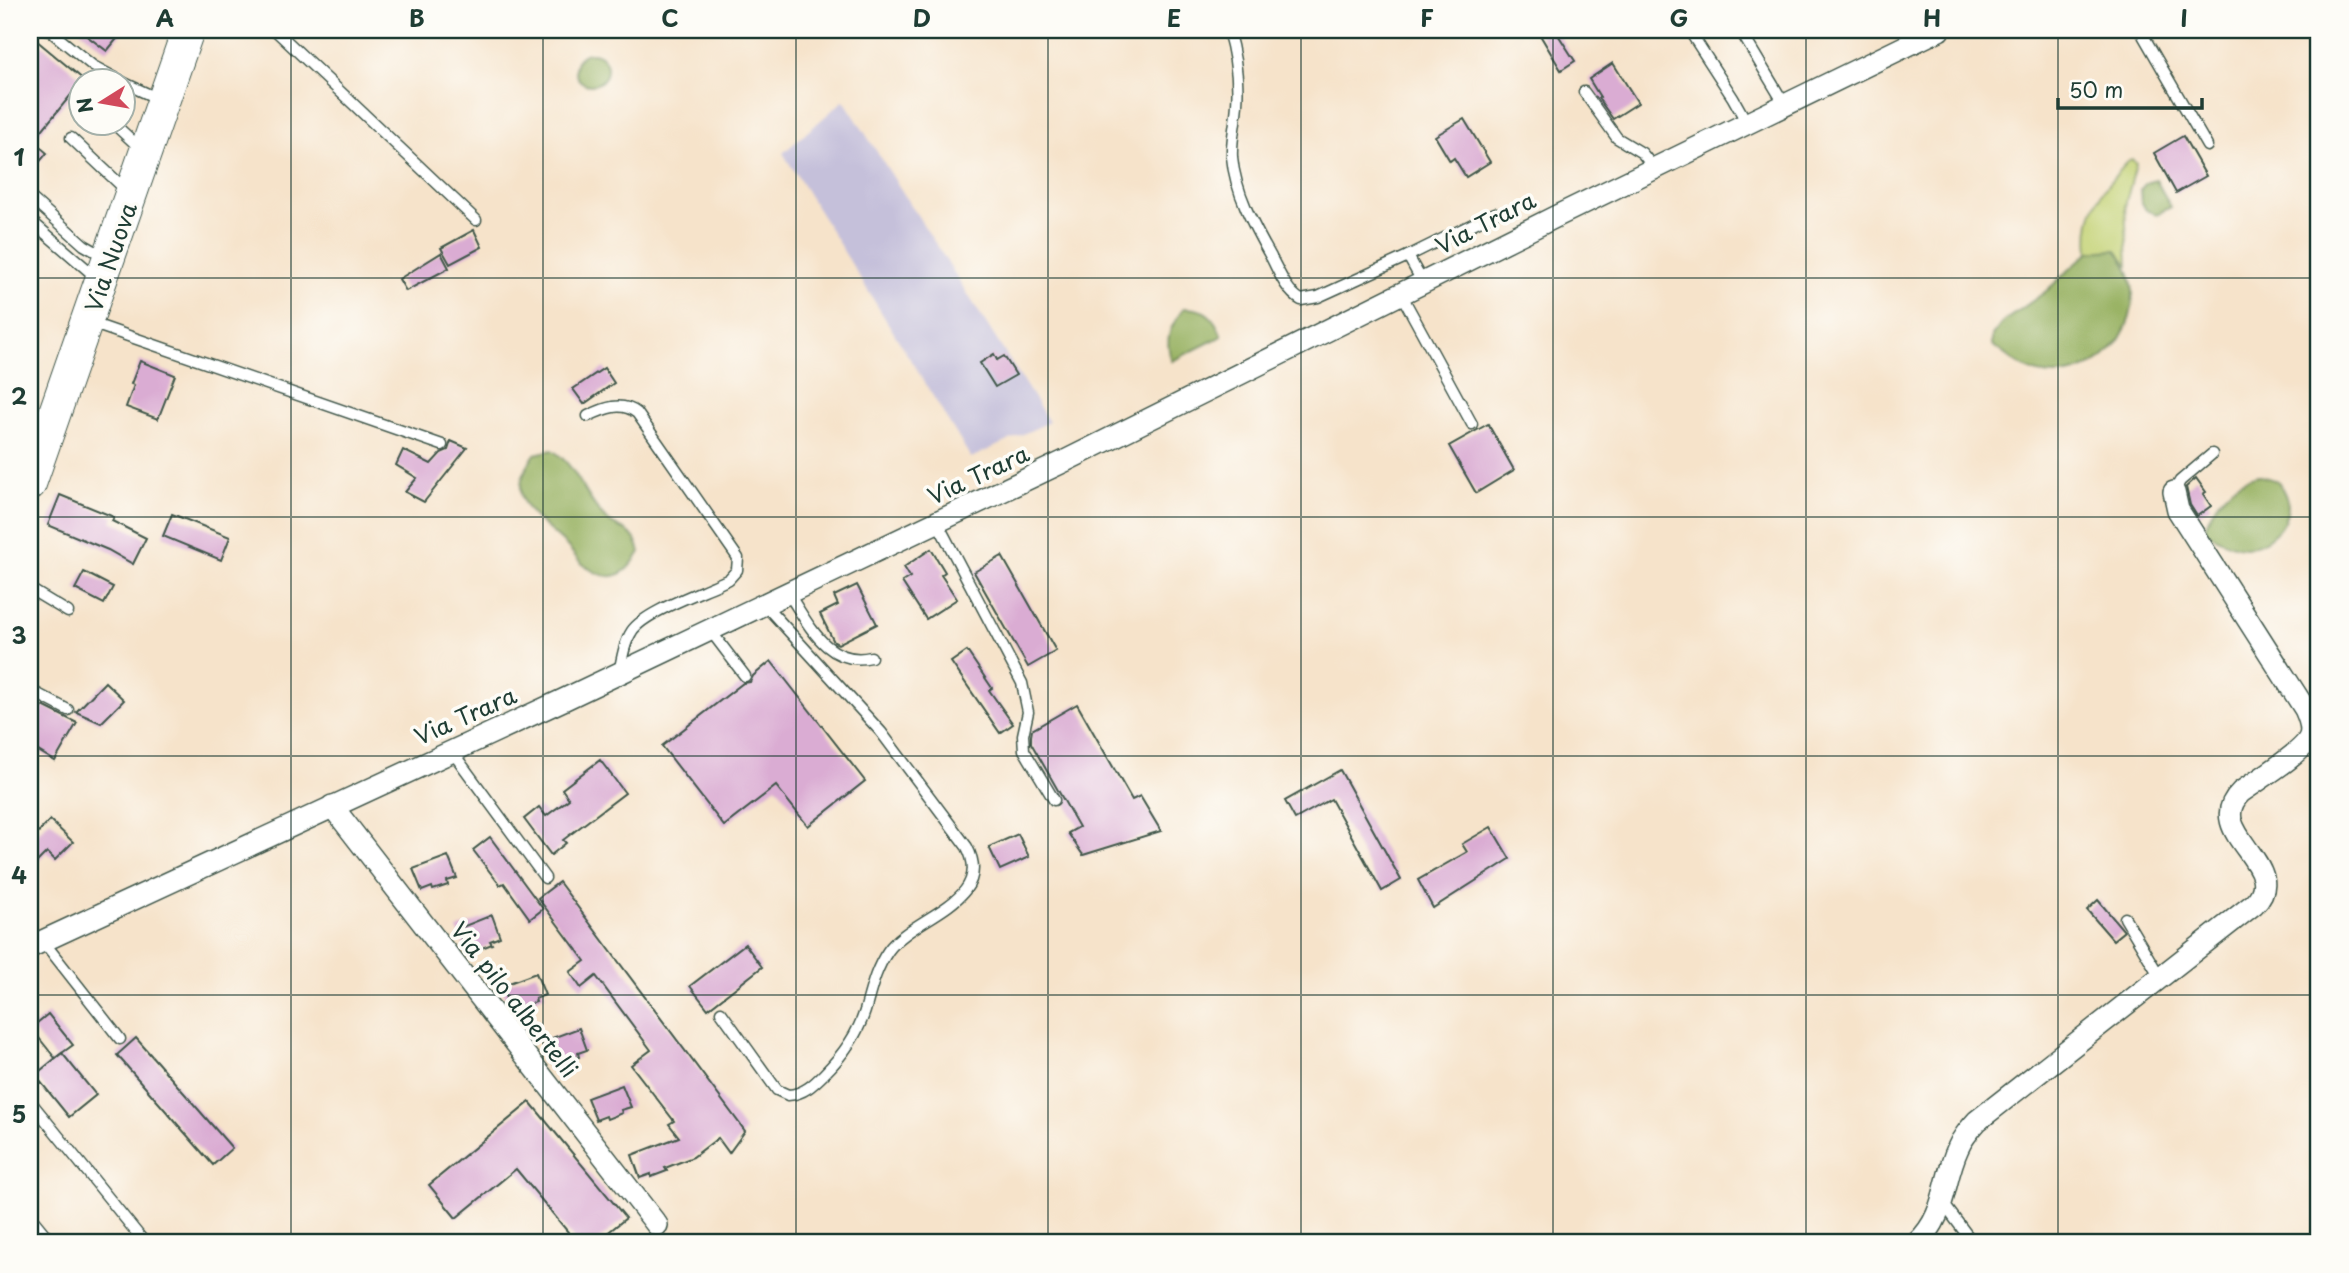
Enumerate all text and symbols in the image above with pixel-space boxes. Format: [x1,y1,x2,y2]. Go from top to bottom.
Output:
text: A [156,0,174,35]
text: B [409,0,425,35]
text: C [661,0,679,35]
text: D [913,0,931,35]
text: E [1167,0,1181,35]
text: F [1420,0,1434,35]
text: G [1670,0,1688,35]
text: H [1923,0,1941,35]
text: I [2180,0,2188,35]
north arrow [66,66,136,136]
scale bar [2058,66,2202,110]
text: 50 m [2069,73,2123,105]
text: N [69,95,100,115]
text: 1 [14,139,25,174]
street label: Via Trara [1429,182,1542,262]
street label: Via Nuova [75,197,145,317]
text: 2 [11,378,27,413]
street label: Via Trara [921,435,1035,513]
text: 3 [11,617,27,652]
street label: Via Trara [408,677,522,753]
text: 4 [11,857,27,892]
street label: Via pilo albertelli [443,914,587,1084]
text: 5 [12,1096,26,1131]

